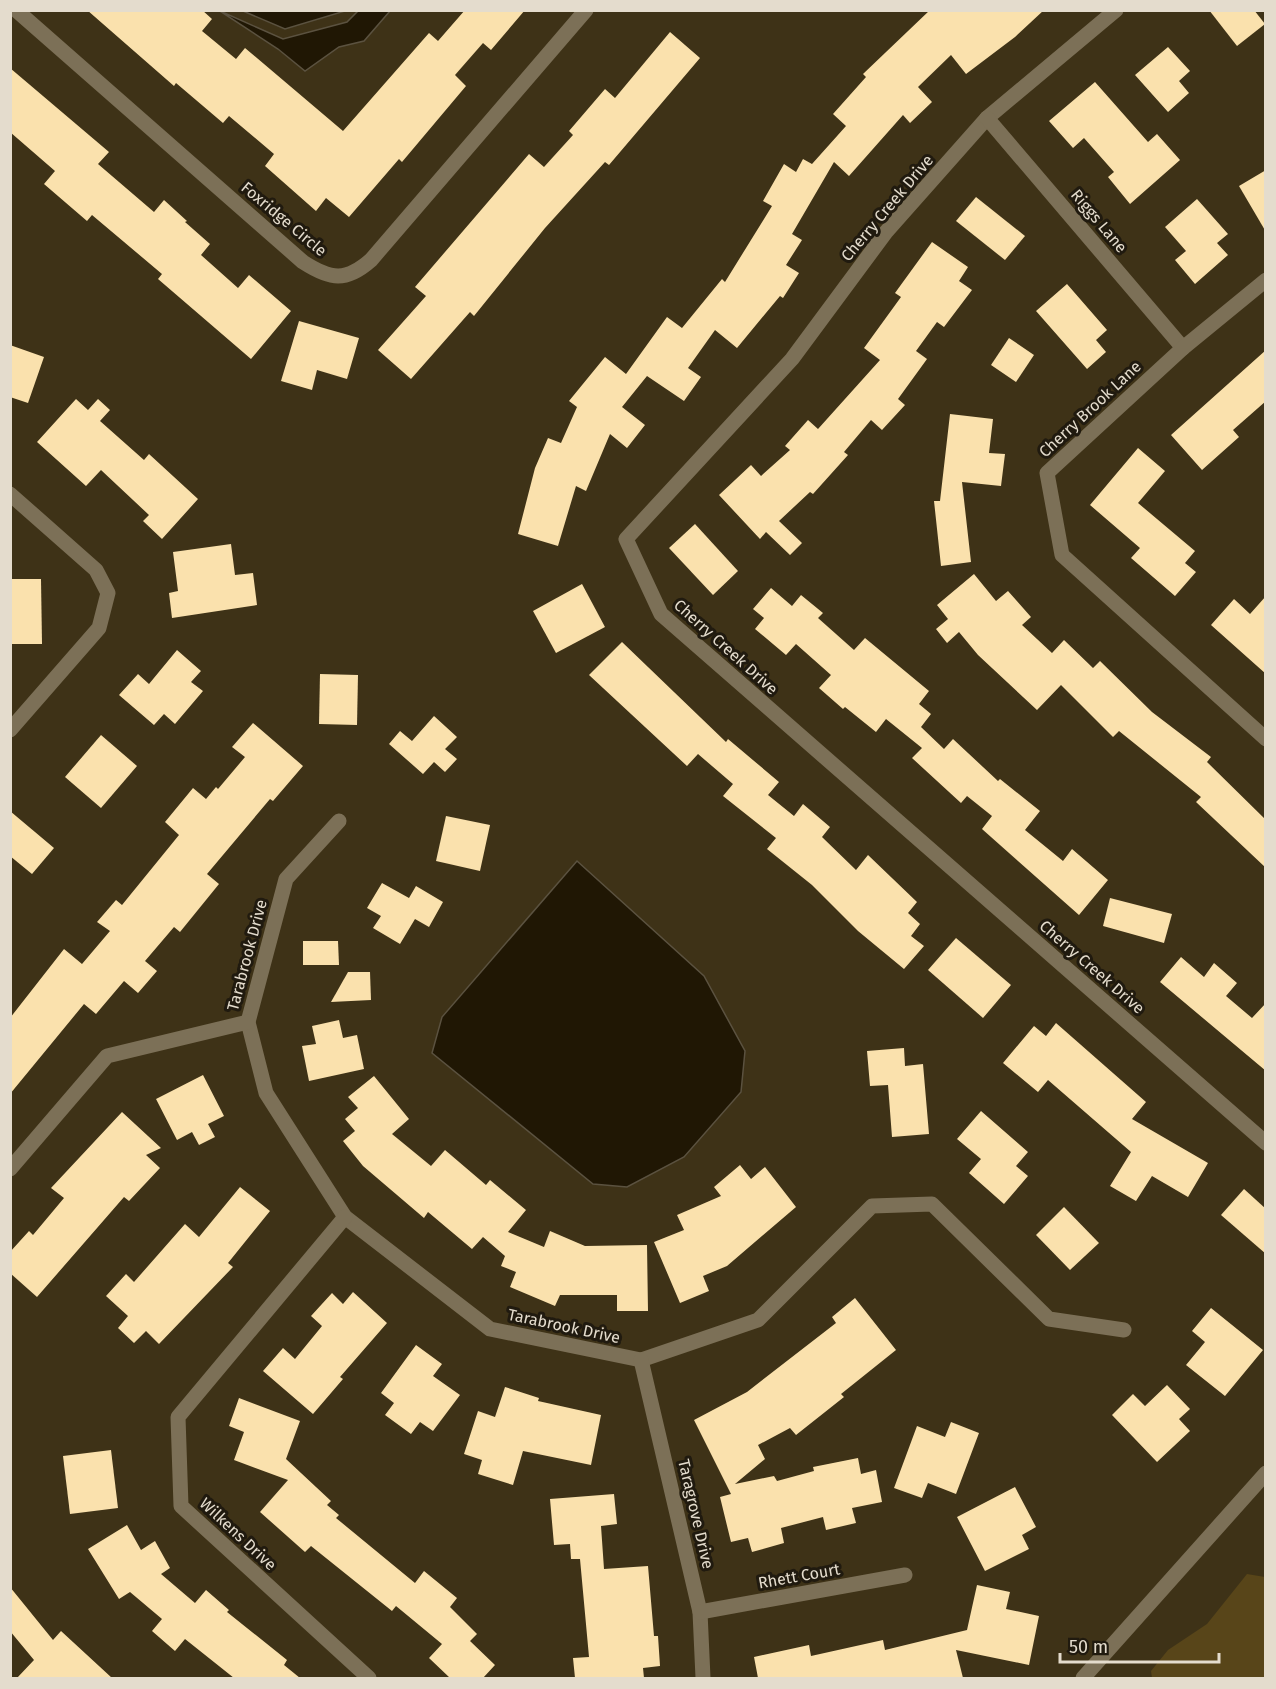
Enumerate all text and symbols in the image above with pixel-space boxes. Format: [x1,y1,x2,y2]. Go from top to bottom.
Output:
street label: Cherry Creek Drive [837,151,937,265]
street label: Foxridge Circle [237,178,331,260]
street label: Riggs Lane [1067,185,1131,257]
street label: Cherry Brook Lane [1035,357,1145,461]
street label: Cherry Creek Drive [670,595,782,699]
street label: Tarabrook Drive [223,897,271,1013]
street label: Cherry Creek Drive [1036,916,1148,1018]
street label: Tarabrook Drive [506,1305,622,1347]
street label: Taragrove Drive [674,1457,718,1571]
street label: Wilkens Drive [196,1494,280,1574]
street label: Rhett Court [757,1559,842,1593]
scale bar [1060,1626,1219,1664]
text: 50 m [1069,1636,1108,1658]

